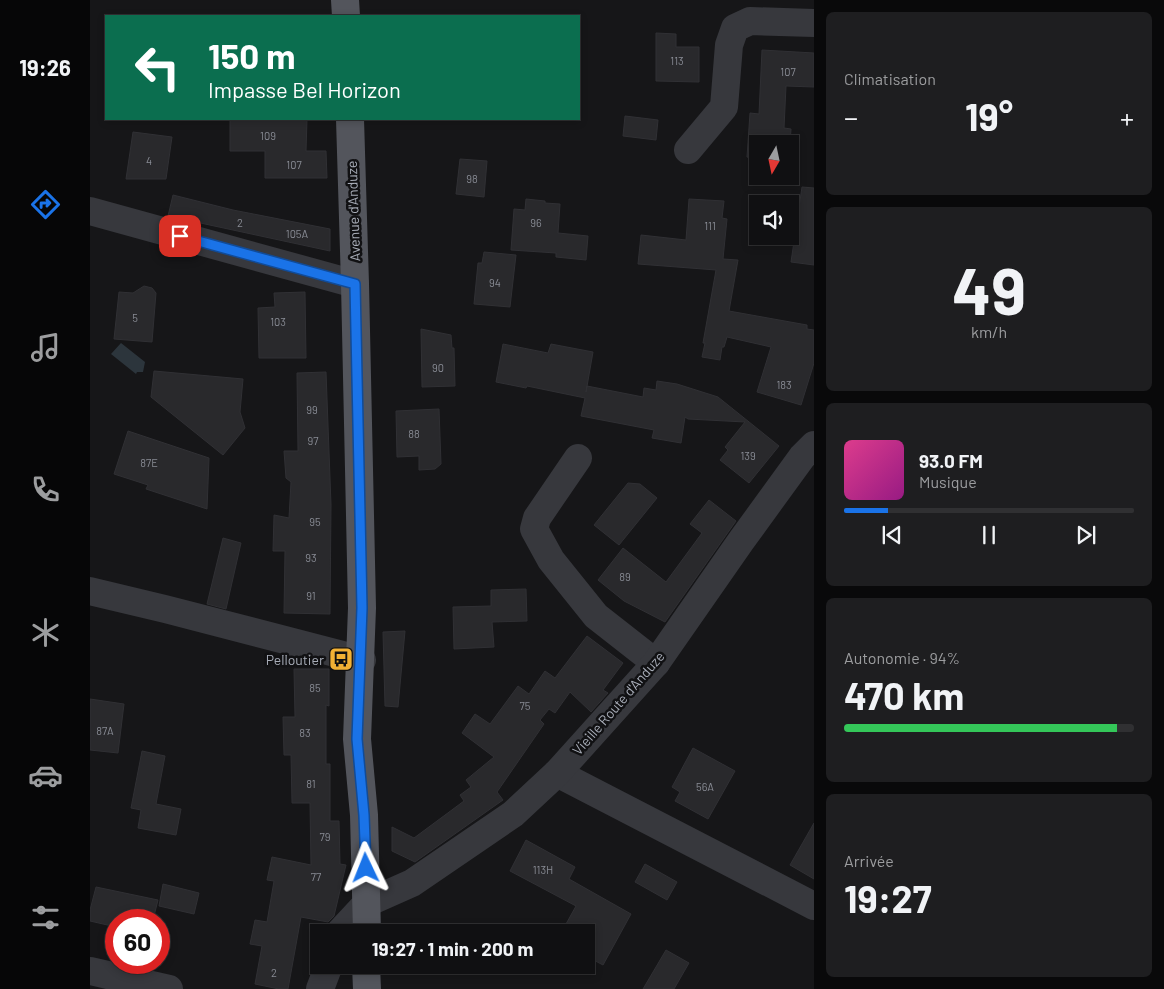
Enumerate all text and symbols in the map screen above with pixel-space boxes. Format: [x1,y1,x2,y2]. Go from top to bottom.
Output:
text: 150 m [208,34,295,76]
icon: left [125,35,190,100]
text: 19:26 [19,54,71,80]
house number: 113 [670,54,684,67]
house number: 107 [780,65,796,78]
text: Climatisation [844,69,936,88]
text: Impasse Bel Horizon [208,76,401,102]
text: 19° [965,93,1013,139]
text: − [844,100,858,134]
text: + [1120,100,1134,134]
house number: 109 [260,129,276,142]
north arrow [749,135,799,185]
map controls [749,135,799,245]
house number: 4 [146,154,152,167]
house number: 107 [286,158,302,171]
street label: Avenue d'Anduze [343,160,363,262]
house number: 98 [466,172,478,185]
icon: directions [28,187,63,222]
button: sound [749,195,799,245]
pin [159,215,201,257]
house number: 2 [237,216,243,229]
house number: 96 [530,216,542,229]
house number: 111 [704,219,716,232]
icon: arrive [166,222,194,250]
house number: 105A [286,227,309,240]
text: 49 [952,250,1026,328]
house number: 94 [489,276,501,289]
house number: 5 [132,311,138,324]
house number: 103 [270,315,286,328]
text: km/h [971,322,1007,341]
icon: music [28,330,63,365]
house number: 90 [432,361,444,374]
house number: 183 [776,378,792,391]
house number: 99 [306,403,318,416]
house number: 88 [408,427,420,440]
house number: 97 [308,434,318,447]
house number: 139 [740,449,756,462]
text: 93.0 FM [919,449,983,472]
house number: 87E [140,456,158,469]
icon: phone [28,472,63,507]
text: Musique [919,472,977,491]
house number: 95 [309,515,321,528]
icon: previous [878,521,906,549]
icon: pause [975,521,1003,549]
icon: next [1072,521,1100,549]
house number: 93 [305,551,317,564]
house number: 89 [619,570,631,583]
house number: 91 [306,589,316,602]
icon: climate [28,615,63,650]
bus stop icon: Pelloutier [328,646,354,672]
street label: Vieille Route d'Anduze [568,648,668,758]
text: Autonomie · 94% [844,648,960,667]
place label: Pelloutier [266,651,324,668]
text: 470 km [844,672,964,718]
house number: 85 [309,681,321,694]
house number: 75 [520,699,531,712]
house number: 87A [96,724,114,737]
house number: 83 [299,726,311,739]
icon: car [28,758,63,793]
house number: 81 [306,777,316,790]
house number: 56A [696,780,714,793]
house number: 79 [320,830,331,843]
position arrow [339,841,391,893]
text: Arrivée [844,851,894,870]
house number: 113H [533,863,553,876]
house number: 77 [311,870,321,883]
text: 19:27 [844,875,932,921]
icon: filters [28,900,63,935]
speed limit sign: 60 [105,909,170,974]
text: 19:27 · 1 min · 200 m [372,937,533,960]
house number: 2 [271,966,277,979]

